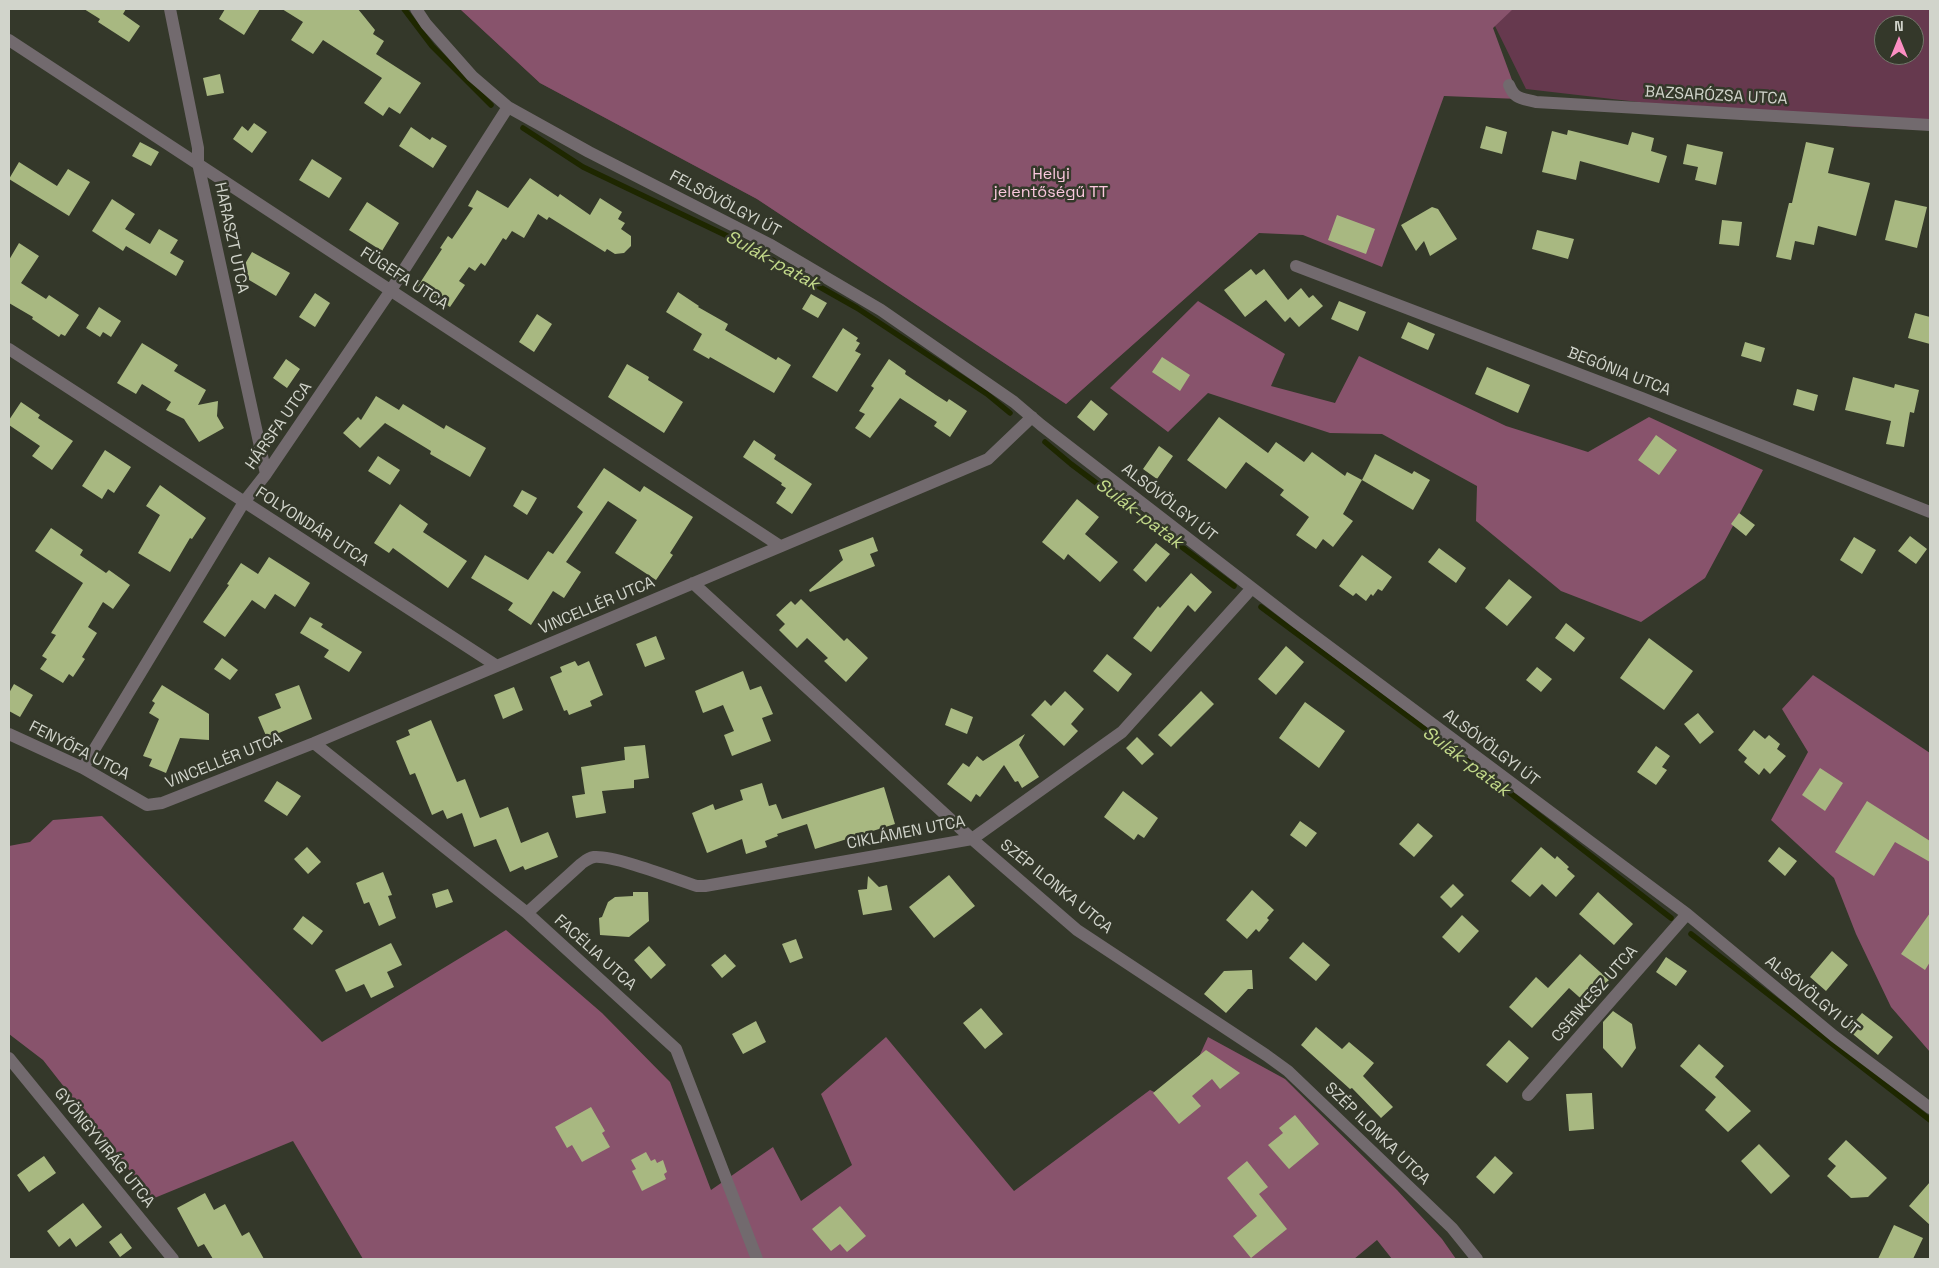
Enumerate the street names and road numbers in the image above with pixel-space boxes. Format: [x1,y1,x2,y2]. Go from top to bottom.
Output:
street label: BAZSARÓZSA UTCA [1644,83,1788,109]
street label: FELSŐVÖLGYI ÚT [666,167,784,241]
street label: HARASZT UTCA [210,181,252,295]
street label: FÜGEFA UTCA [356,243,452,315]
street label: BEGÓNIA UTCA [1564,343,1674,401]
street label: HÁRSFA UTCA [242,379,316,473]
street label: ALSÓVÖLGYI ÚT [1117,460,1221,546]
street label: FOLYONDÁR UTCA [252,483,372,571]
street label: VINCELLÉR UTCA [536,573,658,639]
street label: ALSÓVÖLGYI ÚT [1439,705,1543,791]
street label: FENYŐFA UTCA [26,717,132,785]
street label: VINCELLÉR UTCA [163,729,285,793]
street label: CIKLÁMEN UTCA [845,812,967,854]
street label: SZÉP ILONKA UTCA [996,836,1116,938]
street label: FACÉLIA UTCA [550,911,640,995]
street label: CSENKESZ UTCA [1548,942,1642,1046]
street label: ALSÓVÖLGYI ÚT [1761,952,1863,1040]
street label: SZÉP ILONKA UTCA [1320,1079,1434,1189]
street label: GYÖNGYVIRÁG UTCA [50,1084,158,1212]

